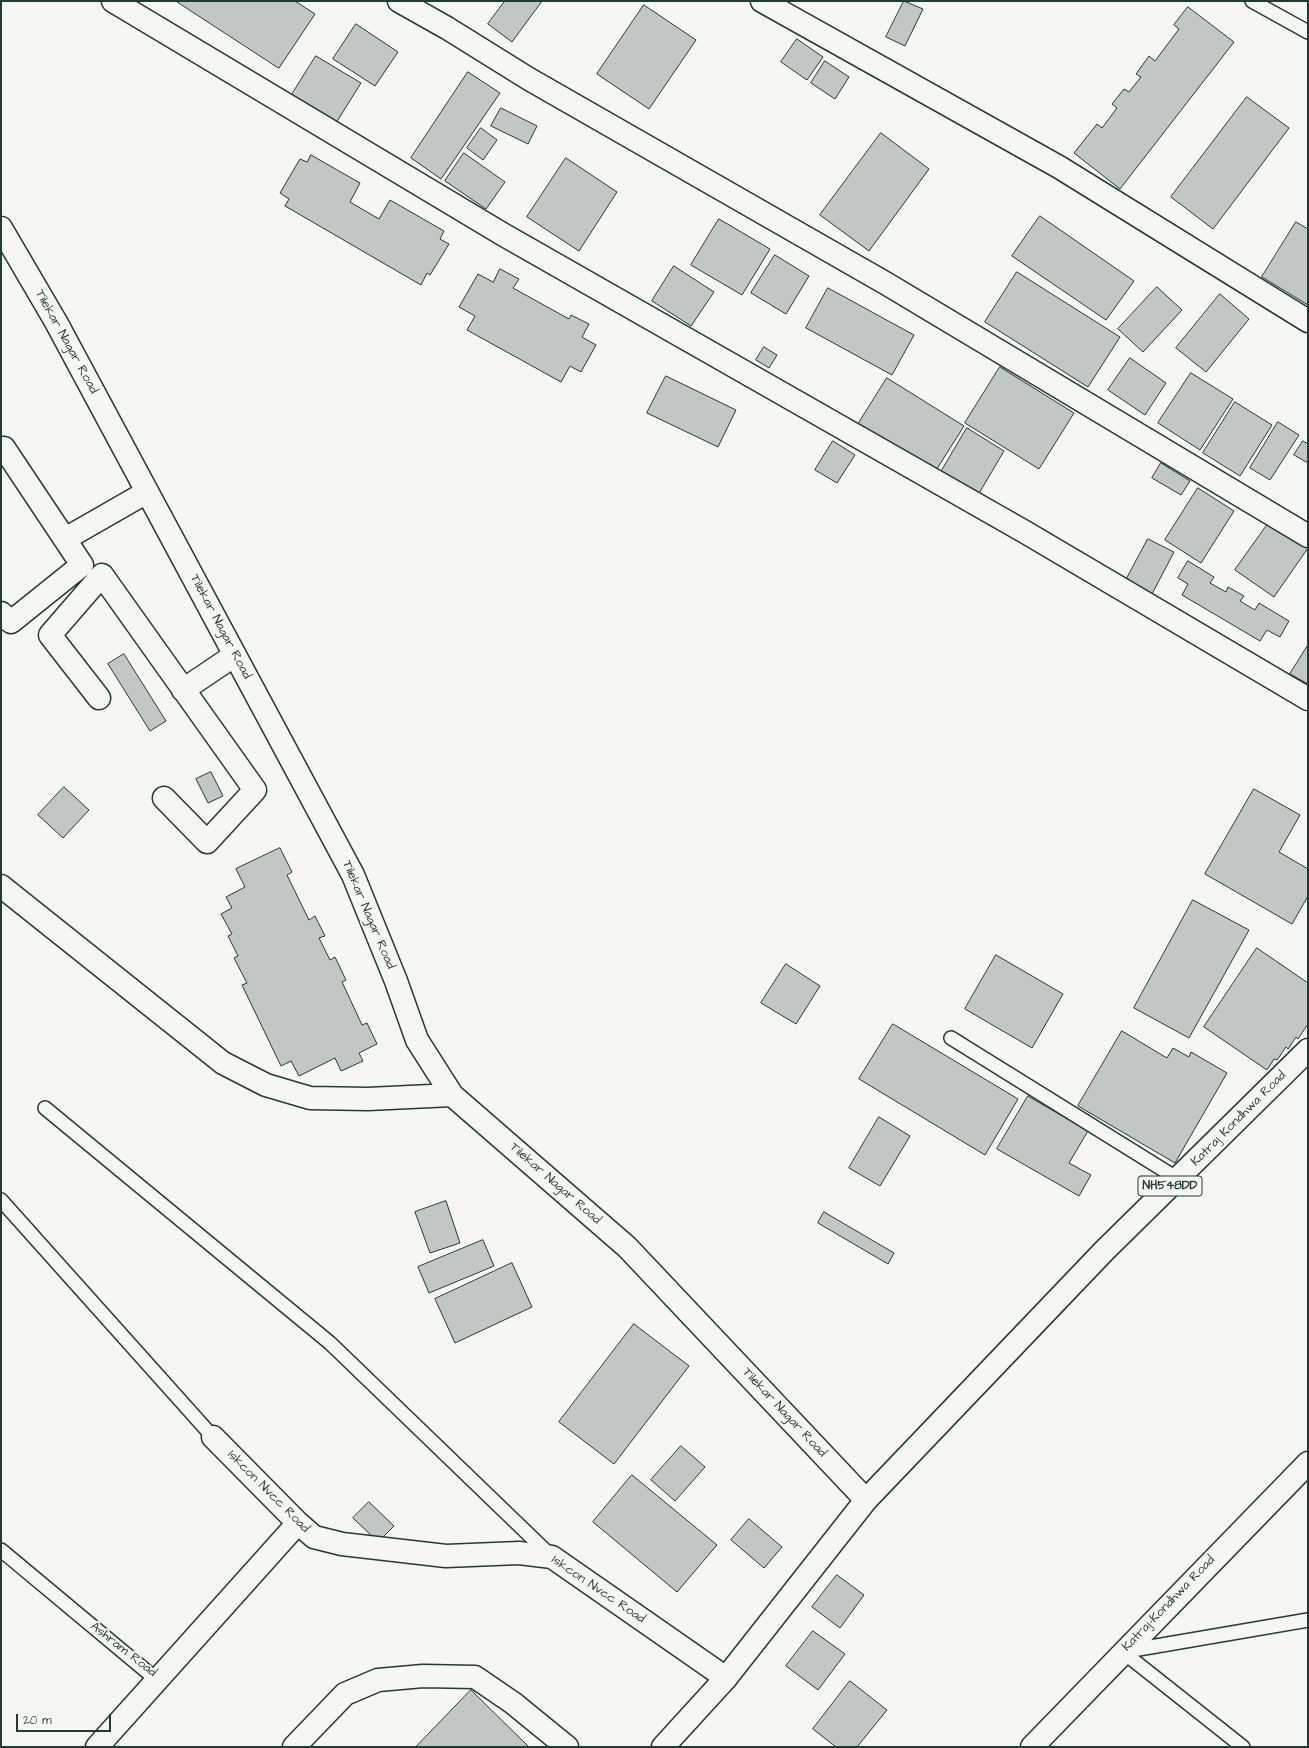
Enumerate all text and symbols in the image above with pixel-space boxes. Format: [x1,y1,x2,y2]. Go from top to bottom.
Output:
street label: Tilekar Nagar Road [31,287,101,397]
street label: Tilekar Nagar Road [186,572,254,682]
street label: Tilekar Nagar Road [338,858,398,972]
street label: Katraj Kondhwa Road [1188,1068,1290,1170]
street label: Tilekar Nagar Road [506,1140,604,1228]
road number: NH548DD [1138,1176,1202,1196]
street label: Tilekar Nagar Road [739,1365,829,1461]
street label: Iskcon Nvcc Road [224,1448,312,1536]
street label: Iskcon Nvcc Road [548,1553,648,1627]
street label: Katraj-Kondhwa Road [1119,1553,1219,1655]
street label: Ashram Road [87,1619,159,1681]
scale bar [18,1706,113,1732]
text: 20 m [23,1712,52,1729]

